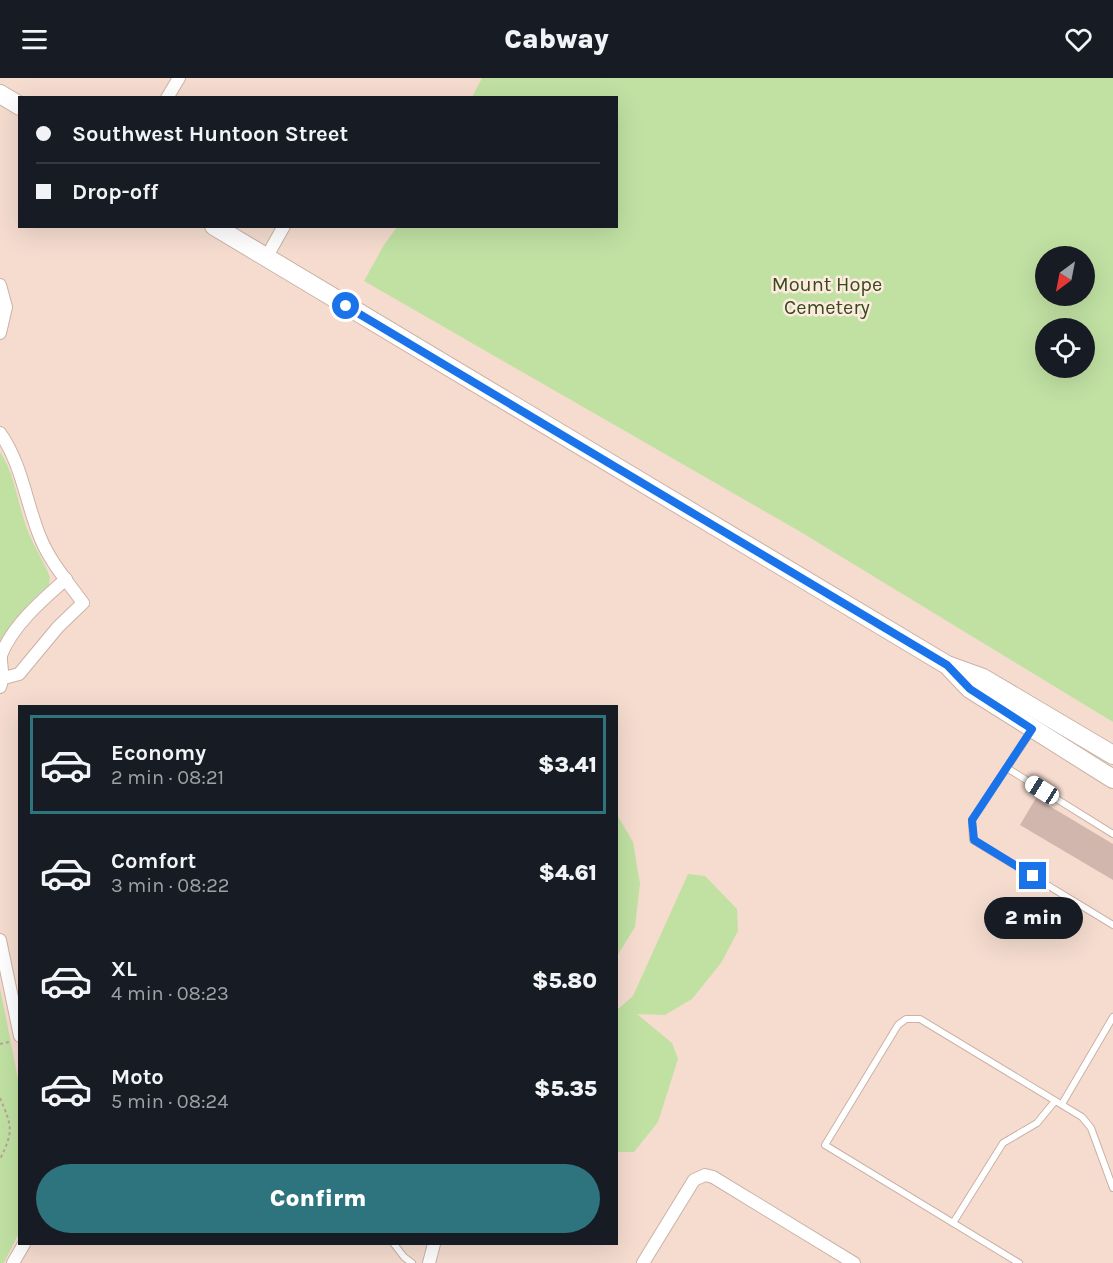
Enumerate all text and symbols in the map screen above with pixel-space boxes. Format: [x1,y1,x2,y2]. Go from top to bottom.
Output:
icon: menu [18,23,51,56]
text: Cabway [504,23,609,55]
icon: heart [1062,23,1095,56]
text: Southwest Huntoon Street [72,121,348,147]
text: Drop-off [72,179,158,205]
north arrow [1035,246,1095,306]
map controls [1035,246,1095,378]
park label: Mount Hope Cemetery [772,273,882,319]
route start [332,292,359,319]
button: locate [1035,318,1095,378]
icon: car [39,738,93,792]
text: Economy [111,740,206,766]
text: $3.41 [538,752,597,778]
text: 2 min · 08:21 [111,766,224,789]
car [1022,773,1062,807]
icon: car [39,846,93,900]
text: Comfort [111,848,196,874]
text: $4.61 [538,860,597,886]
route end [1019,862,1046,889]
text: 3 min · 08:22 [111,874,229,897]
callout: 2 min [984,897,1082,939]
text: 2 min [1005,906,1062,929]
icon: car [39,954,93,1008]
text: XL [111,956,137,982]
text: $5.80 [532,968,597,994]
text: 4 min · 08:23 [111,982,229,1005]
icon: car [39,1062,93,1116]
text: Moto [111,1064,164,1090]
text: $5.35 [534,1076,597,1102]
text: 5 min · 08:24 [111,1090,228,1113]
button: Confirm [36,1164,600,1233]

